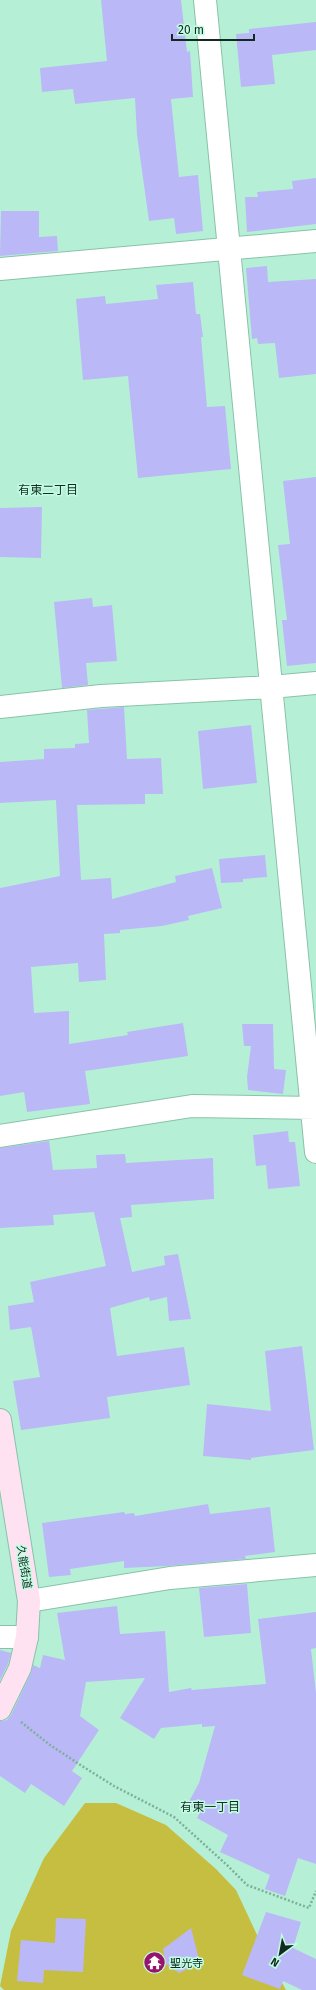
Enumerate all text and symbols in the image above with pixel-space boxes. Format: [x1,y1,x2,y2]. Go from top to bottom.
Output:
scale bar [172,16,254,42]
text: 20 m [178,23,204,37]
district label: 有東二丁目 [18,483,78,497]
street label: 久能街道 [14,1544,34,1590]
district label: 有東一丁目 [180,1800,240,1814]
north arrow [260,1934,300,1974]
temple icon: 聖光寺 [142,1950,168,1976]
text: N [268,1955,282,1970]
place label: 聖光寺 [170,1957,203,1970]

